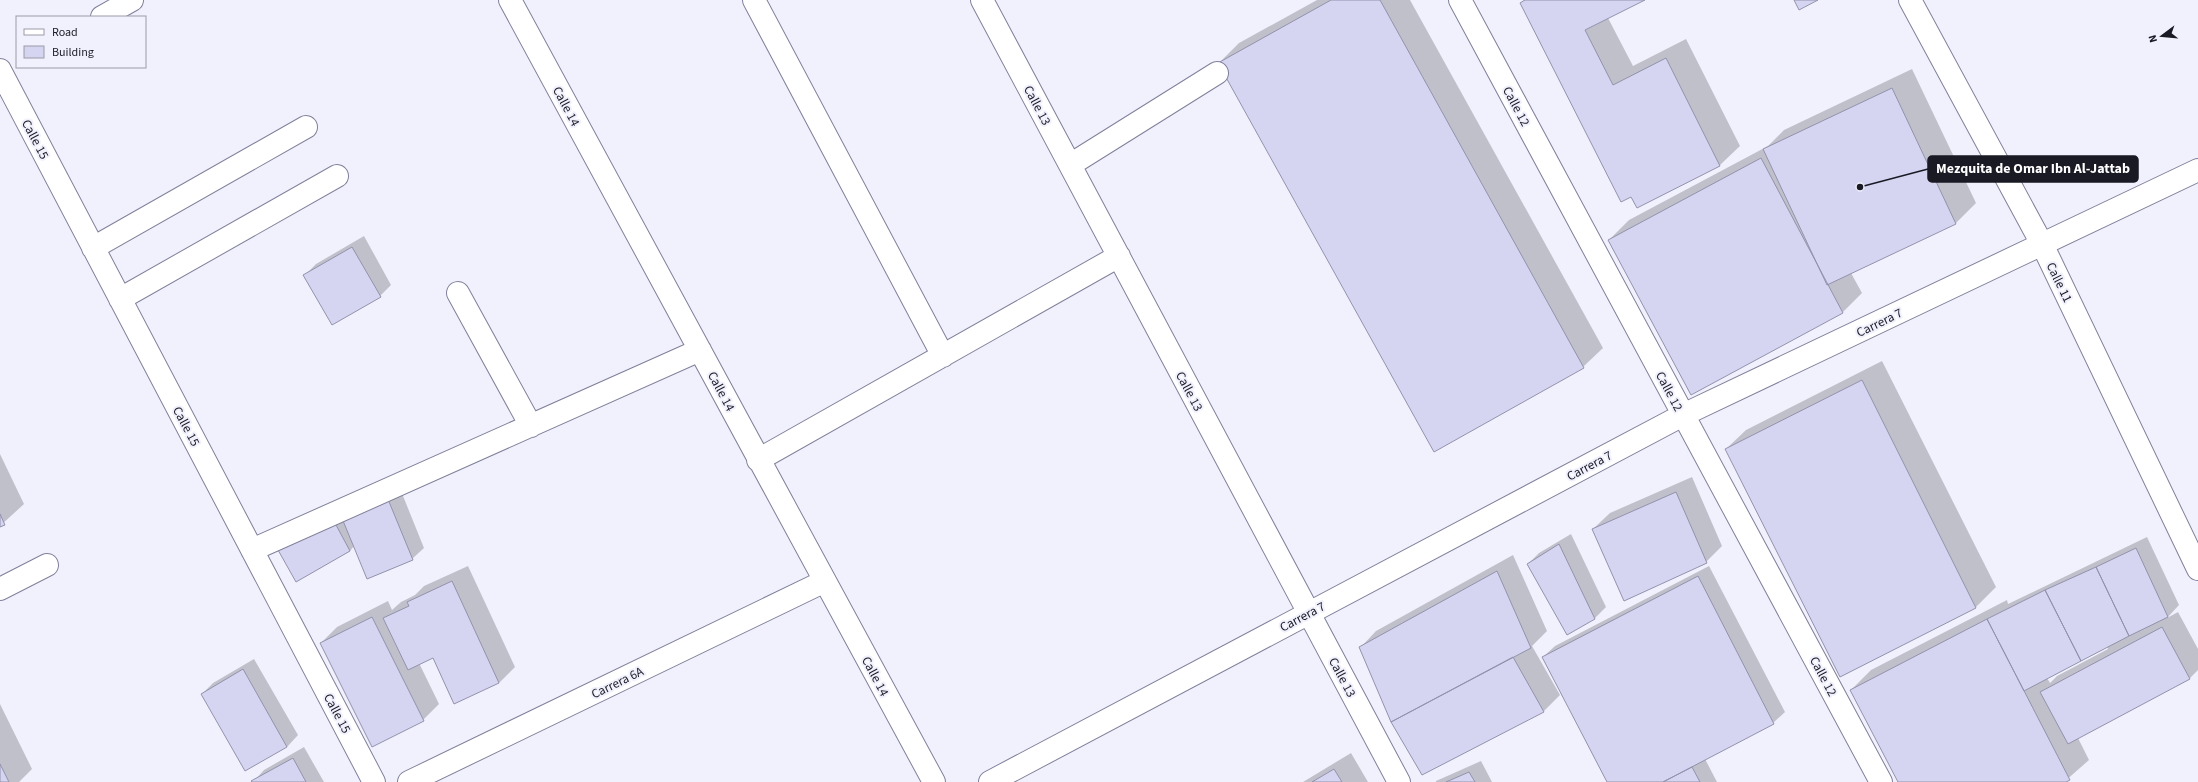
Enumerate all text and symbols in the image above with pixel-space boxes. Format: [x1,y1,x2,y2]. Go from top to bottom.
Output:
legend [16,16,146,68]
north arrow [2142,16,2182,56]
text: Road [52,24,78,41]
text: N [2145,33,2161,44]
text: Building [52,44,94,61]
street label: Calle 13 [1019,82,1055,128]
street label: Calle 14 [548,83,584,130]
street label: Calle 12 [1498,83,1534,129]
street label: Calle 15 [17,116,53,162]
callout: Mezquita de Omar Ibn Al-Jattab [1928,156,2138,182]
text: Mezquita de Omar Ibn Al-Jattab [1936,159,2130,179]
street label: Calle 11 [2042,259,2077,306]
street label: Carrera 7 [1853,304,1905,342]
street label: Calle 14 [703,368,739,415]
street label: Calle 13 [1171,368,1207,414]
street label: Calle 12 [1651,368,1687,414]
street label: Calle 15 [168,403,204,449]
street label: Carrera 7 [1564,446,1615,485]
street label: Carrera 7 [1277,597,1328,636]
street label: Calle 14 [857,653,893,700]
street label: Calle 12 [1805,653,1841,699]
street label: Calle 13 [1324,654,1360,700]
street label: Carrera 6A [588,662,647,703]
street label: Calle 15 [319,690,355,736]

